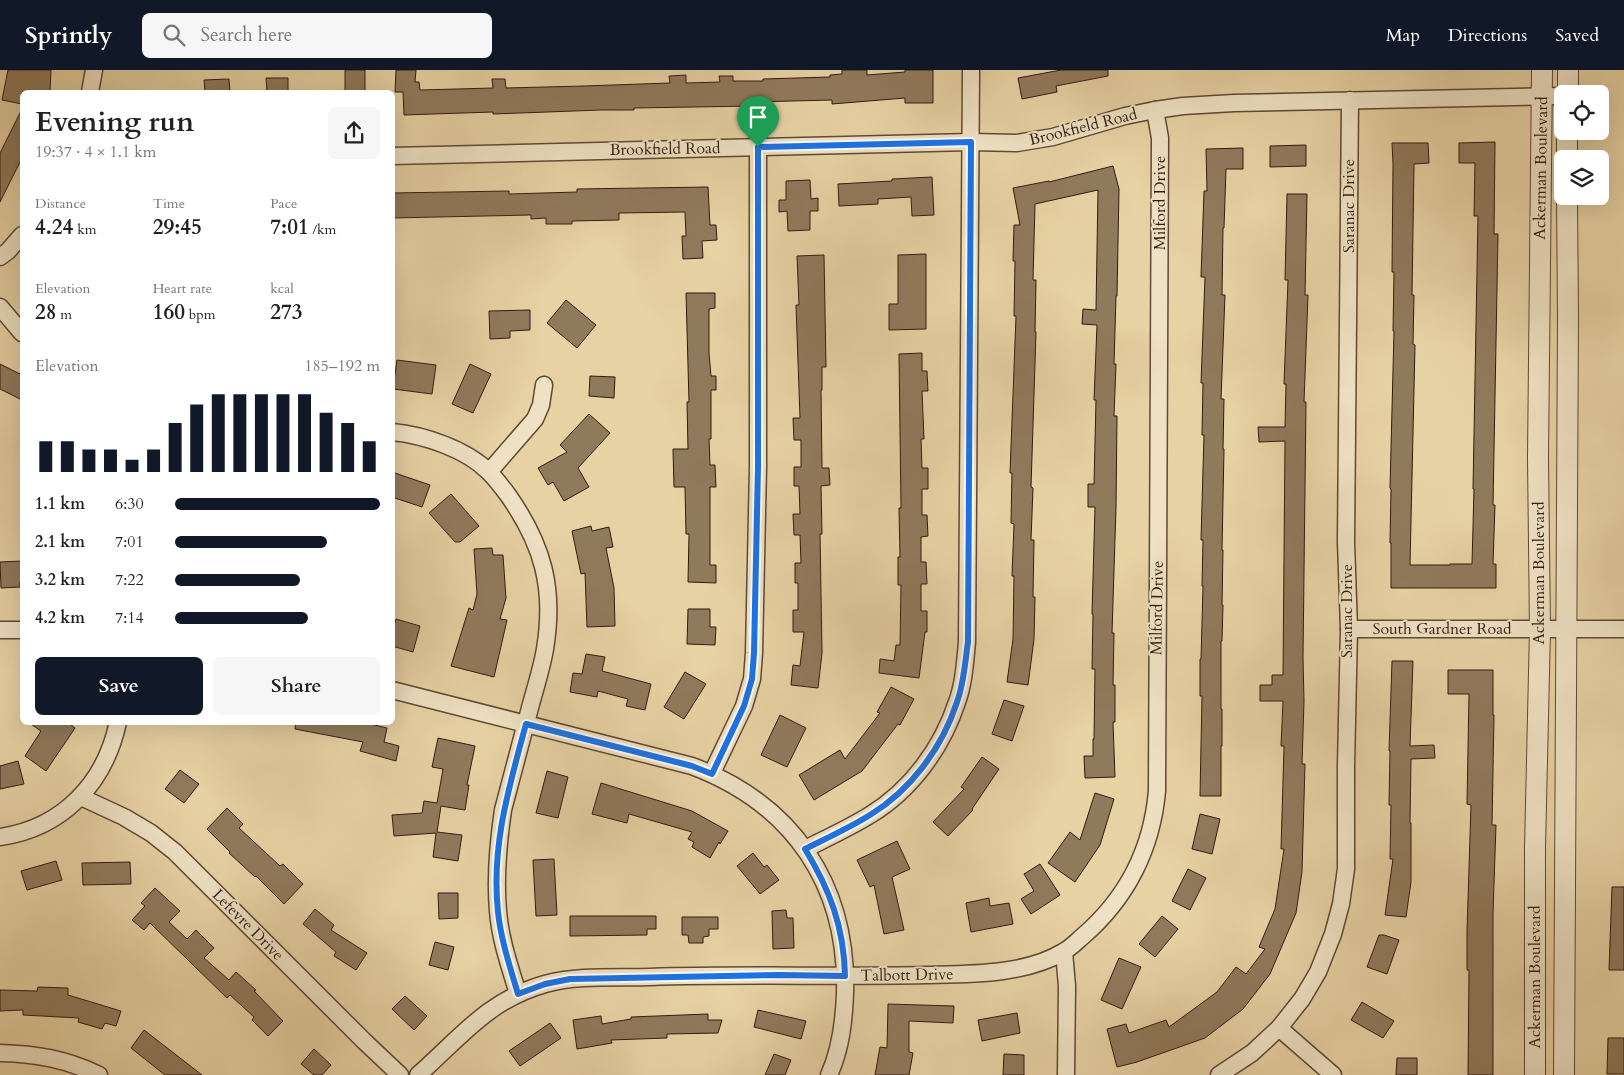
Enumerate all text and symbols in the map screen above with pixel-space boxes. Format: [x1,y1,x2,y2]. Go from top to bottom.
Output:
search box [142,13,492,58]
text: Sprintly [25,19,112,52]
icon: search [160,21,188,49]
text: Search here [200,22,292,48]
text: Map [1386,23,1420,48]
text: Directions [1448,23,1527,48]
text: Saved [1555,23,1599,48]
map controls [1554,85,1609,205]
button: locate [1554,85,1609,140]
pin [737,96,779,147]
street label: Ackerman Boulevard [1529,96,1553,240]
text: Evening run [35,103,194,141]
icon: arrive [744,103,772,131]
street label: Brookfield Road [1027,103,1140,151]
button: share [328,107,380,159]
street label: Brookfield Road [609,137,721,161]
text: 19:37 · 4 × 1.1 km [35,141,156,163]
button: layers [1554,150,1609,205]
street label: Milford Drive [1149,156,1171,250]
street label: Saranac Drive [1338,159,1360,253]
text: Distance [35,194,86,213]
text: Time [153,194,185,213]
text: Pace [270,194,297,213]
text: 4.24 [35,213,73,242]
text: 29:45 [153,213,202,242]
text: 7:01 [270,213,309,242]
text: km [73,220,96,239]
text: /km [309,220,336,239]
text: Elevation [35,279,91,298]
text: Heart rate [153,279,212,298]
text: kcal [270,279,294,298]
text: 28 [35,298,57,327]
text: 160 [153,298,185,327]
text: 273 [270,298,303,327]
text: m [57,305,72,324]
text: bpm [185,305,216,324]
text: Elevation [35,355,99,377]
text: 185–192 m [304,355,380,377]
text: 1.1 km [35,493,85,515]
text: 6:30 [115,493,144,515]
street label: Ackerman Boulevard [1528,501,1550,645]
text: 2.1 km [35,531,85,553]
text: 7:01 [115,531,144,553]
street label: Milford Drive [1145,561,1169,655]
street label: Saranac Drive [1336,564,1358,658]
text: 3.2 km [35,569,85,591]
text: 7:22 [115,569,144,591]
text: 4.2 km [35,607,85,629]
text: 7:14 [115,607,144,629]
street label: South Gardner Road [1372,618,1512,640]
button: Save [35,657,203,715]
button: Share [213,657,380,715]
street label: Lefevre Drive [207,884,289,966]
street label: Ackerman Boulevard [1524,905,1546,1049]
street label: Talbott Drive [860,963,954,987]

